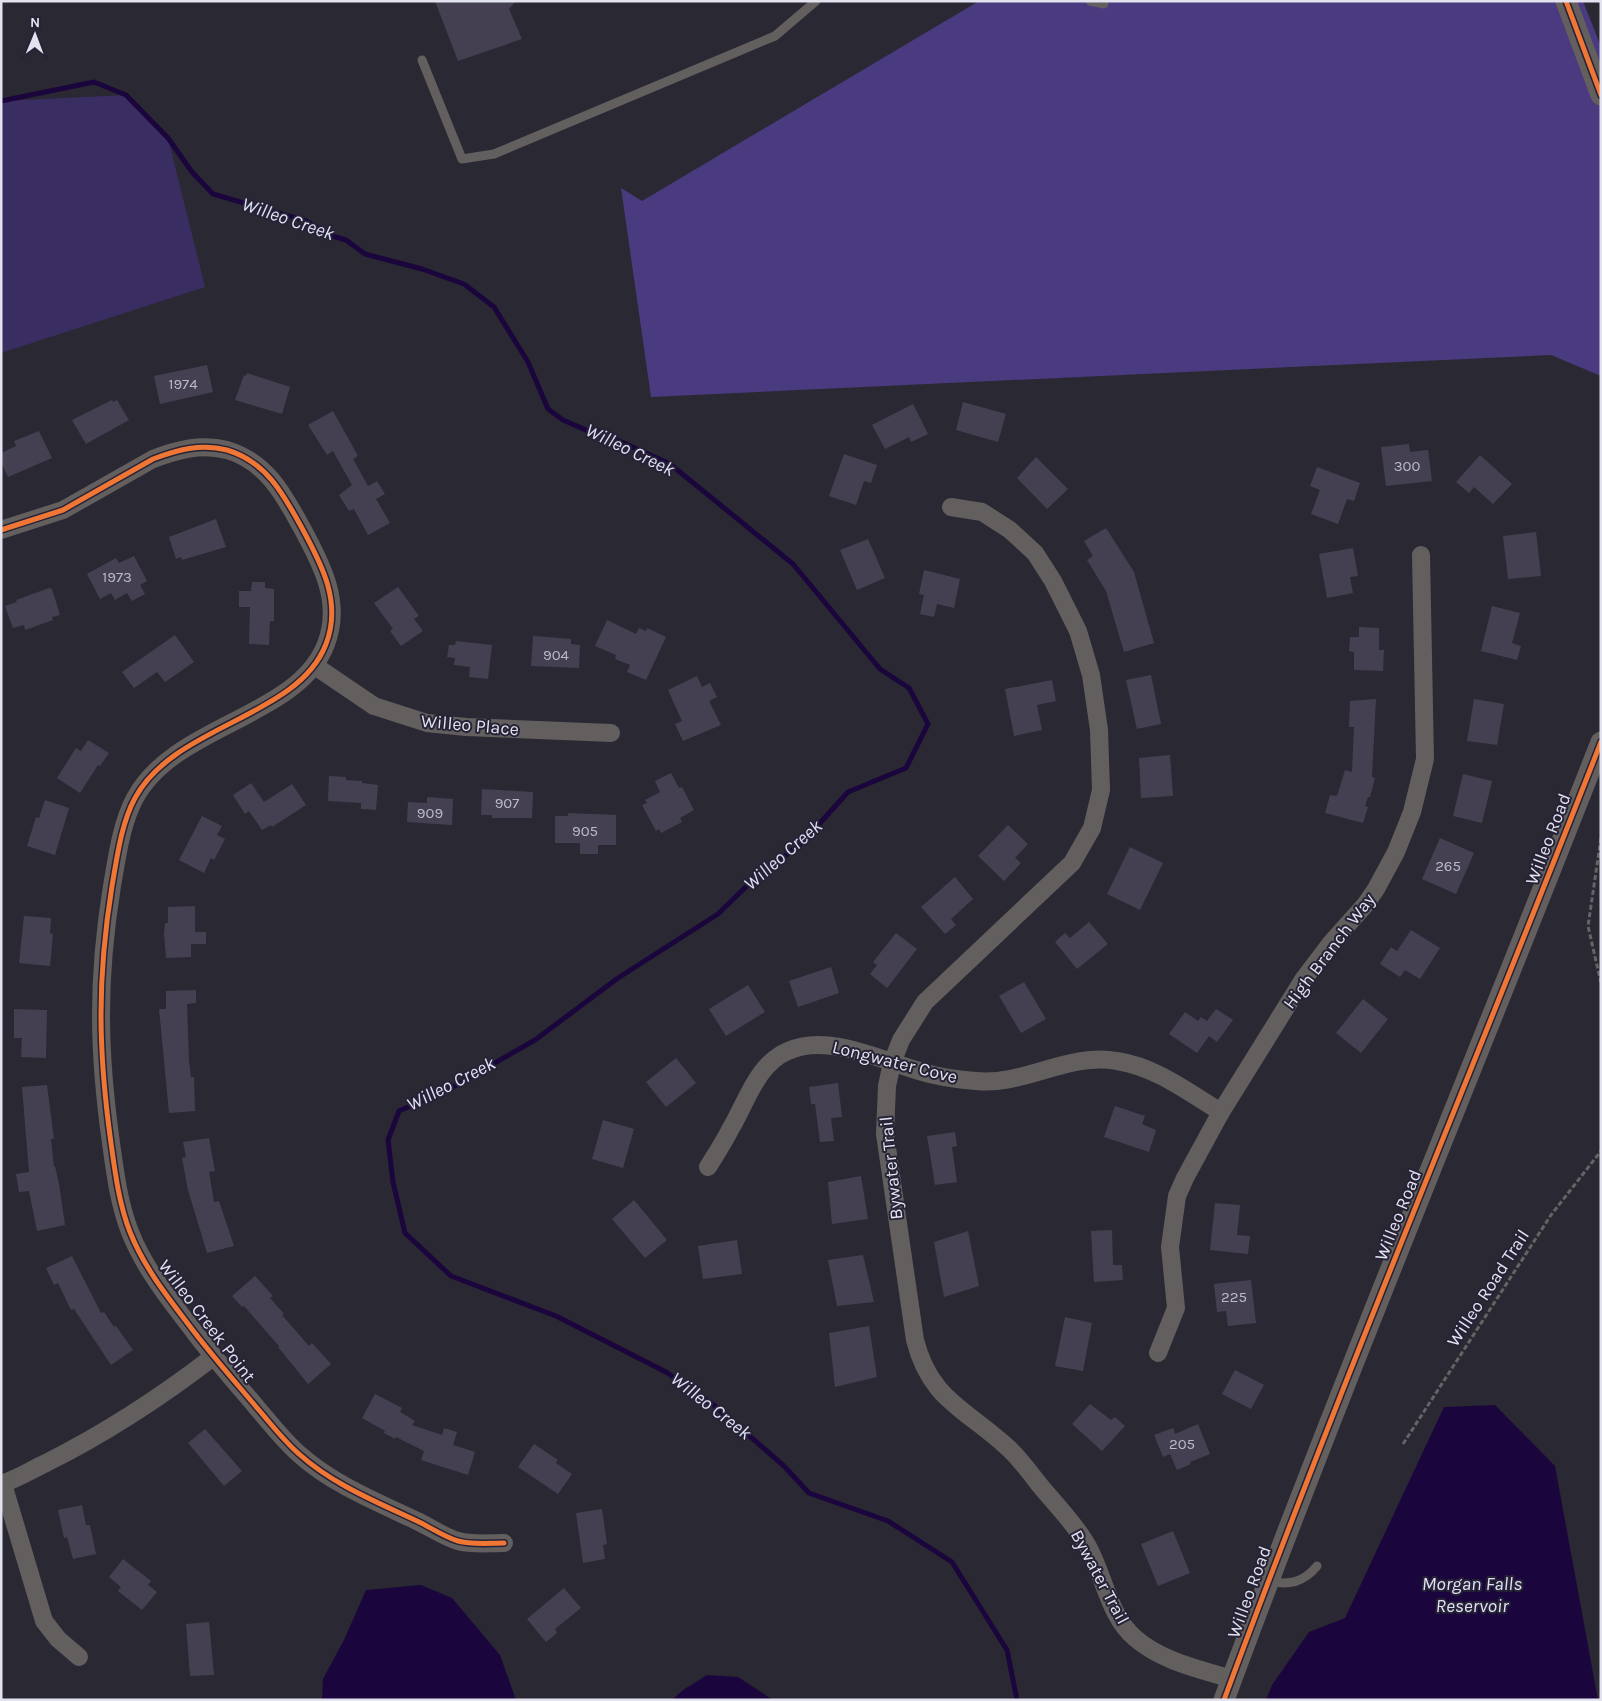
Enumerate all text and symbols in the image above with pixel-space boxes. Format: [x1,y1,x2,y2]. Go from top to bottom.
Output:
north arrow [10,10,60,60]
text: N [30,14,40,31]
water label: Willeo Creek [239,193,337,245]
house number: 1974 [168,375,198,393]
water label: Willeo Creek [582,419,678,481]
house number: 300 [1394,457,1420,475]
house number: 1973 [102,568,132,586]
house number: 904 [543,646,570,664]
street label: Willeo Place [420,710,520,740]
street label: Willeo Road [1520,790,1576,888]
house number: 907 [495,794,519,812]
house number: 909 [417,804,443,822]
water label: Willeo Creek [739,815,827,895]
house number: 905 [572,822,598,840]
house number: 265 [1435,857,1461,875]
street label: High Branch Way [1278,888,1380,1013]
street label: Longwater Cove [830,1036,960,1088]
water label: Willeo Creek [403,1052,499,1116]
street label: Bywater Trail [875,1115,907,1221]
street label: Willeo Road [1370,1166,1426,1264]
street label: Willeo Road Trail [1442,1225,1534,1351]
street label: Willeo Creek Point [154,1255,260,1387]
house number: 225 [1221,1288,1247,1306]
water label: Willeo Creek [666,1368,756,1445]
house number: 205 [1169,1435,1195,1453]
street label: Bywater Trail [1066,1526,1134,1628]
street label: Willeo Road [1222,1543,1276,1641]
water label: Morgan Falls Reservoir [1422,1573,1522,1617]

